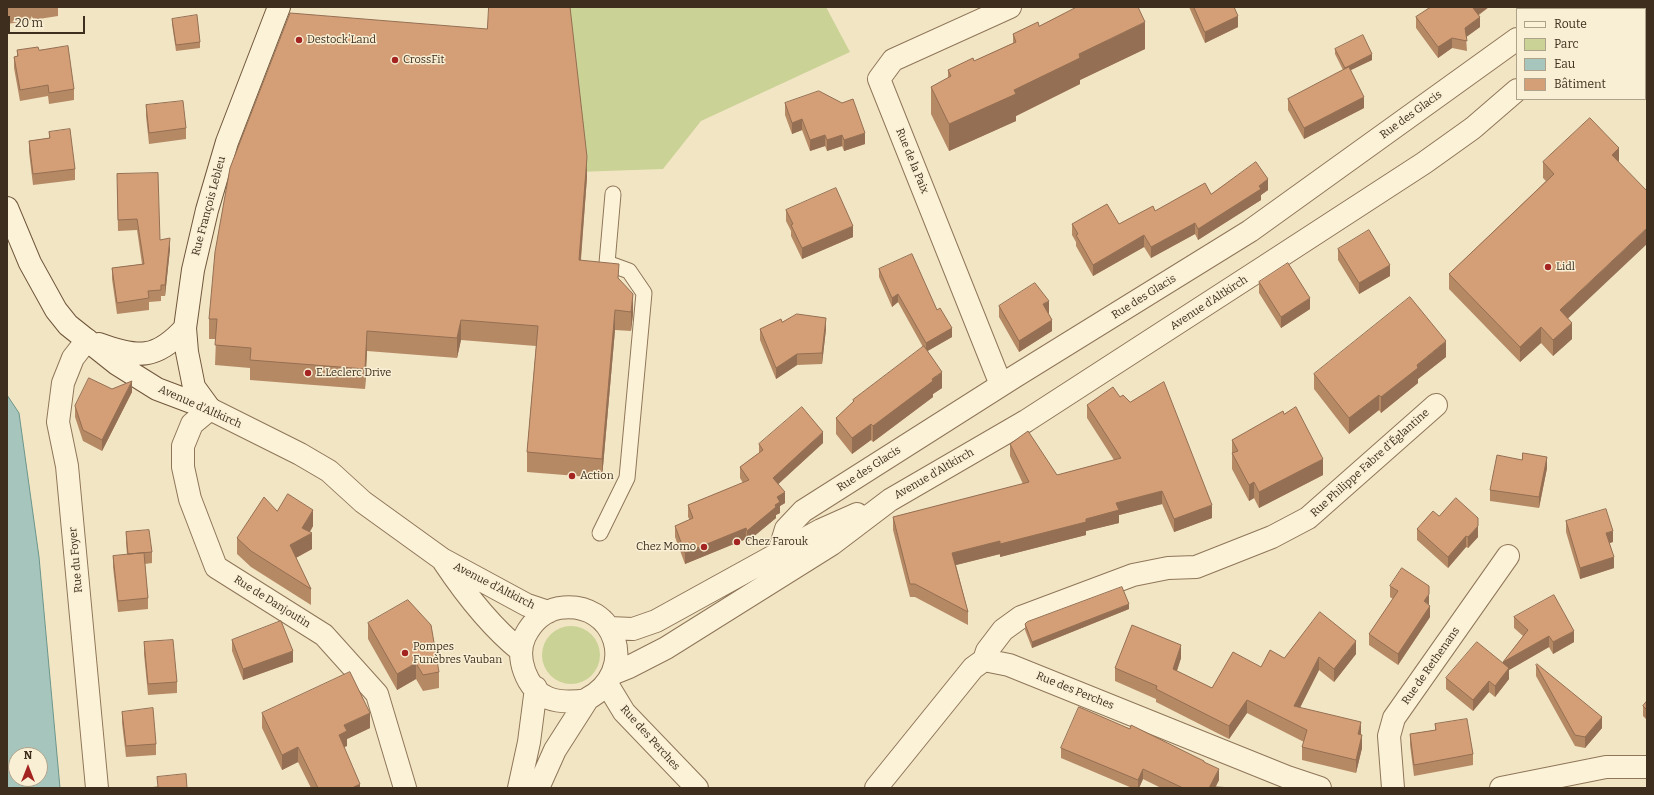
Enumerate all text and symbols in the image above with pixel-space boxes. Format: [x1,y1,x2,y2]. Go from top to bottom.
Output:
scale bar [10,8,87,34]
legend [1516,8,1646,100]
text: 20 m [15,16,43,30]
text: Route [1554,17,1587,31]
place label: Destock'Land [307,33,376,47]
marker: Destock'Land [294,35,304,45]
text: Parc [1554,37,1579,51]
place label: CrossFit [403,53,444,67]
marker: CrossFit [390,55,400,65]
text: Eau [1554,57,1575,71]
text: Bâtiment [1554,77,1606,91]
street label: Rue des Glacis [1378,88,1444,142]
street label: Rue de la Paix [893,126,931,196]
street label: Rue François Lebleu [189,155,229,257]
place label: Lidl [1556,260,1575,274]
marker: Lidl [1543,262,1553,272]
street label: Rue des Glacis [1109,272,1179,322]
street label: Avenue d'Altkirch [1168,273,1250,333]
place label: E.Leclerc Drive [316,366,391,380]
marker: E.Leclerc Drive [303,368,313,378]
street label: Avenue d'Altkirch [156,383,244,431]
street label: Rue Philippe Fabre d'Églantine [1308,406,1432,520]
street label: Rue des Glacis [835,444,903,494]
street label: Avenue d'Altkirch [892,446,976,502]
place label: Action [580,469,614,483]
marker: Action [567,471,577,481]
street label: Rue du Foyer [67,527,85,593]
place label: Chez Farouk [745,535,808,549]
marker: Chez Farouk [732,537,742,547]
place label: Chez Momo [636,540,696,554]
marker: Chez Momo [699,542,709,552]
street label: Avenue d'Altkirch [451,560,537,612]
street label: Rue de Danjoutin [231,573,313,631]
street label: Rue de Rethenans [1399,625,1463,707]
place label: Pompes Funèbres Vauban [413,640,502,666]
marker: Pompes Funèbres Vauban [400,648,410,658]
street label: Rue des Perches [1034,669,1116,713]
street label: Rue des Perches [617,703,683,773]
north arrow [8,747,48,787]
text: N [24,749,32,762]

